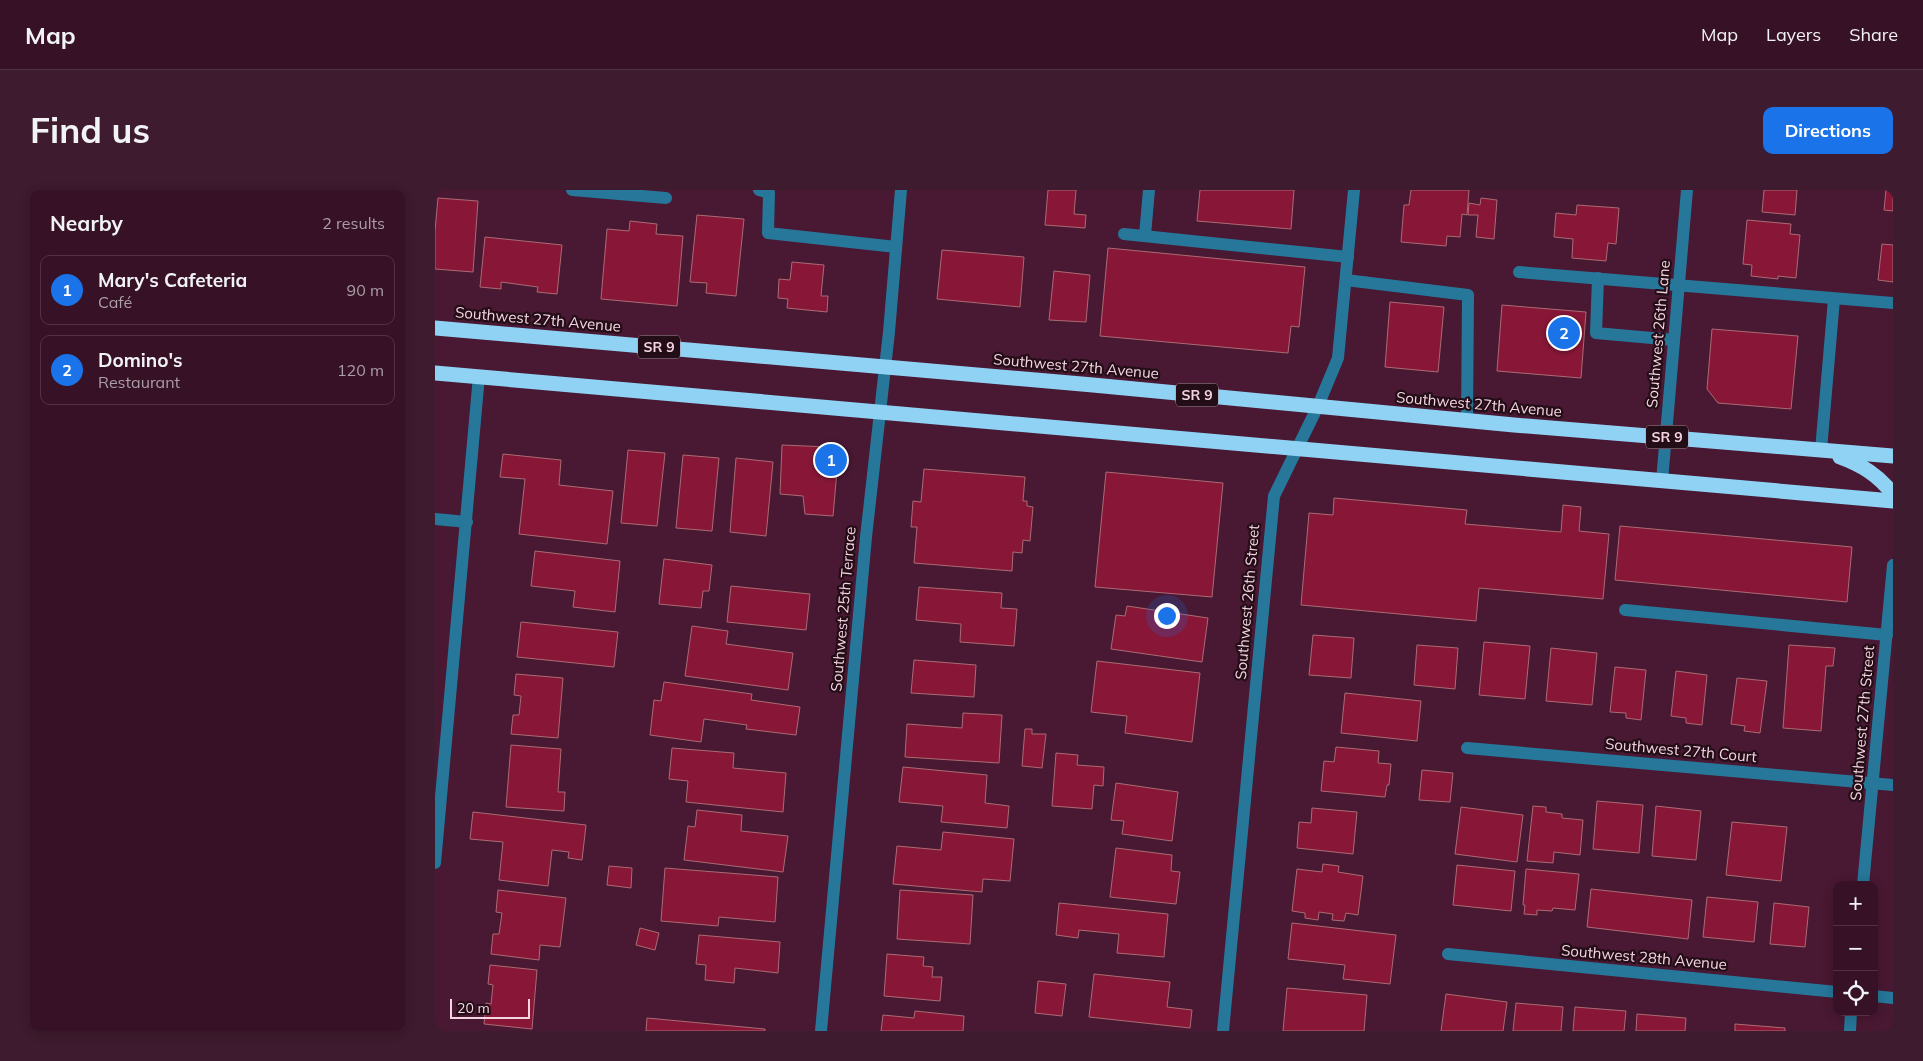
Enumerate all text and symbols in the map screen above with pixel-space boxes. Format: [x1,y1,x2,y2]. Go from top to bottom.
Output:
text: Map [25,20,76,50]
text: Map [1701,23,1738,46]
text: Layers [1766,23,1821,46]
text: Share [1849,23,1898,46]
button: Directions [1763,107,1893,154]
text: Find us [30,108,150,152]
text: Nearby [50,210,123,236]
text: 2 results [322,213,385,233]
street label: Southwest 26th Lane [1642,259,1674,409]
text: Mary's Cafeteria [98,268,247,292]
text: 1 [62,280,72,300]
text: 90 m [347,280,384,300]
text: Café [98,292,132,312]
street label: Southwest 27th Avenue [454,302,622,336]
pin: 2 [1548,314,1580,352]
road number: SR 9 [638,336,680,358]
text: Domino's [98,348,183,372]
street label: Southwest 27th Avenue [992,349,1160,383]
text: 2 [62,360,72,380]
text: 120 m [337,360,384,380]
text: Restaurant [98,372,180,392]
road number: SR 9 [1176,384,1218,406]
street label: Southwest 27th Avenue [1395,387,1563,421]
road number: SR 9 [1646,426,1688,448]
pin: 1 [815,441,847,479]
street label: Southwest 26th Street [1231,524,1263,680]
street label: Southwest 25th Terrace [826,526,860,692]
your location [1154,603,1180,629]
street label: Southwest 27th Street [1846,645,1878,801]
street label: Southwest 27th Court [1604,734,1758,766]
map controls [1833,881,1878,1016]
button: + [1833,881,1878,926]
button: − [1833,926,1878,971]
street label: Southwest 28th Avenue [1560,940,1728,974]
button: locate [1833,971,1878,1016]
scale bar [450,996,530,1019]
text: 20 m [457,999,490,1017]

